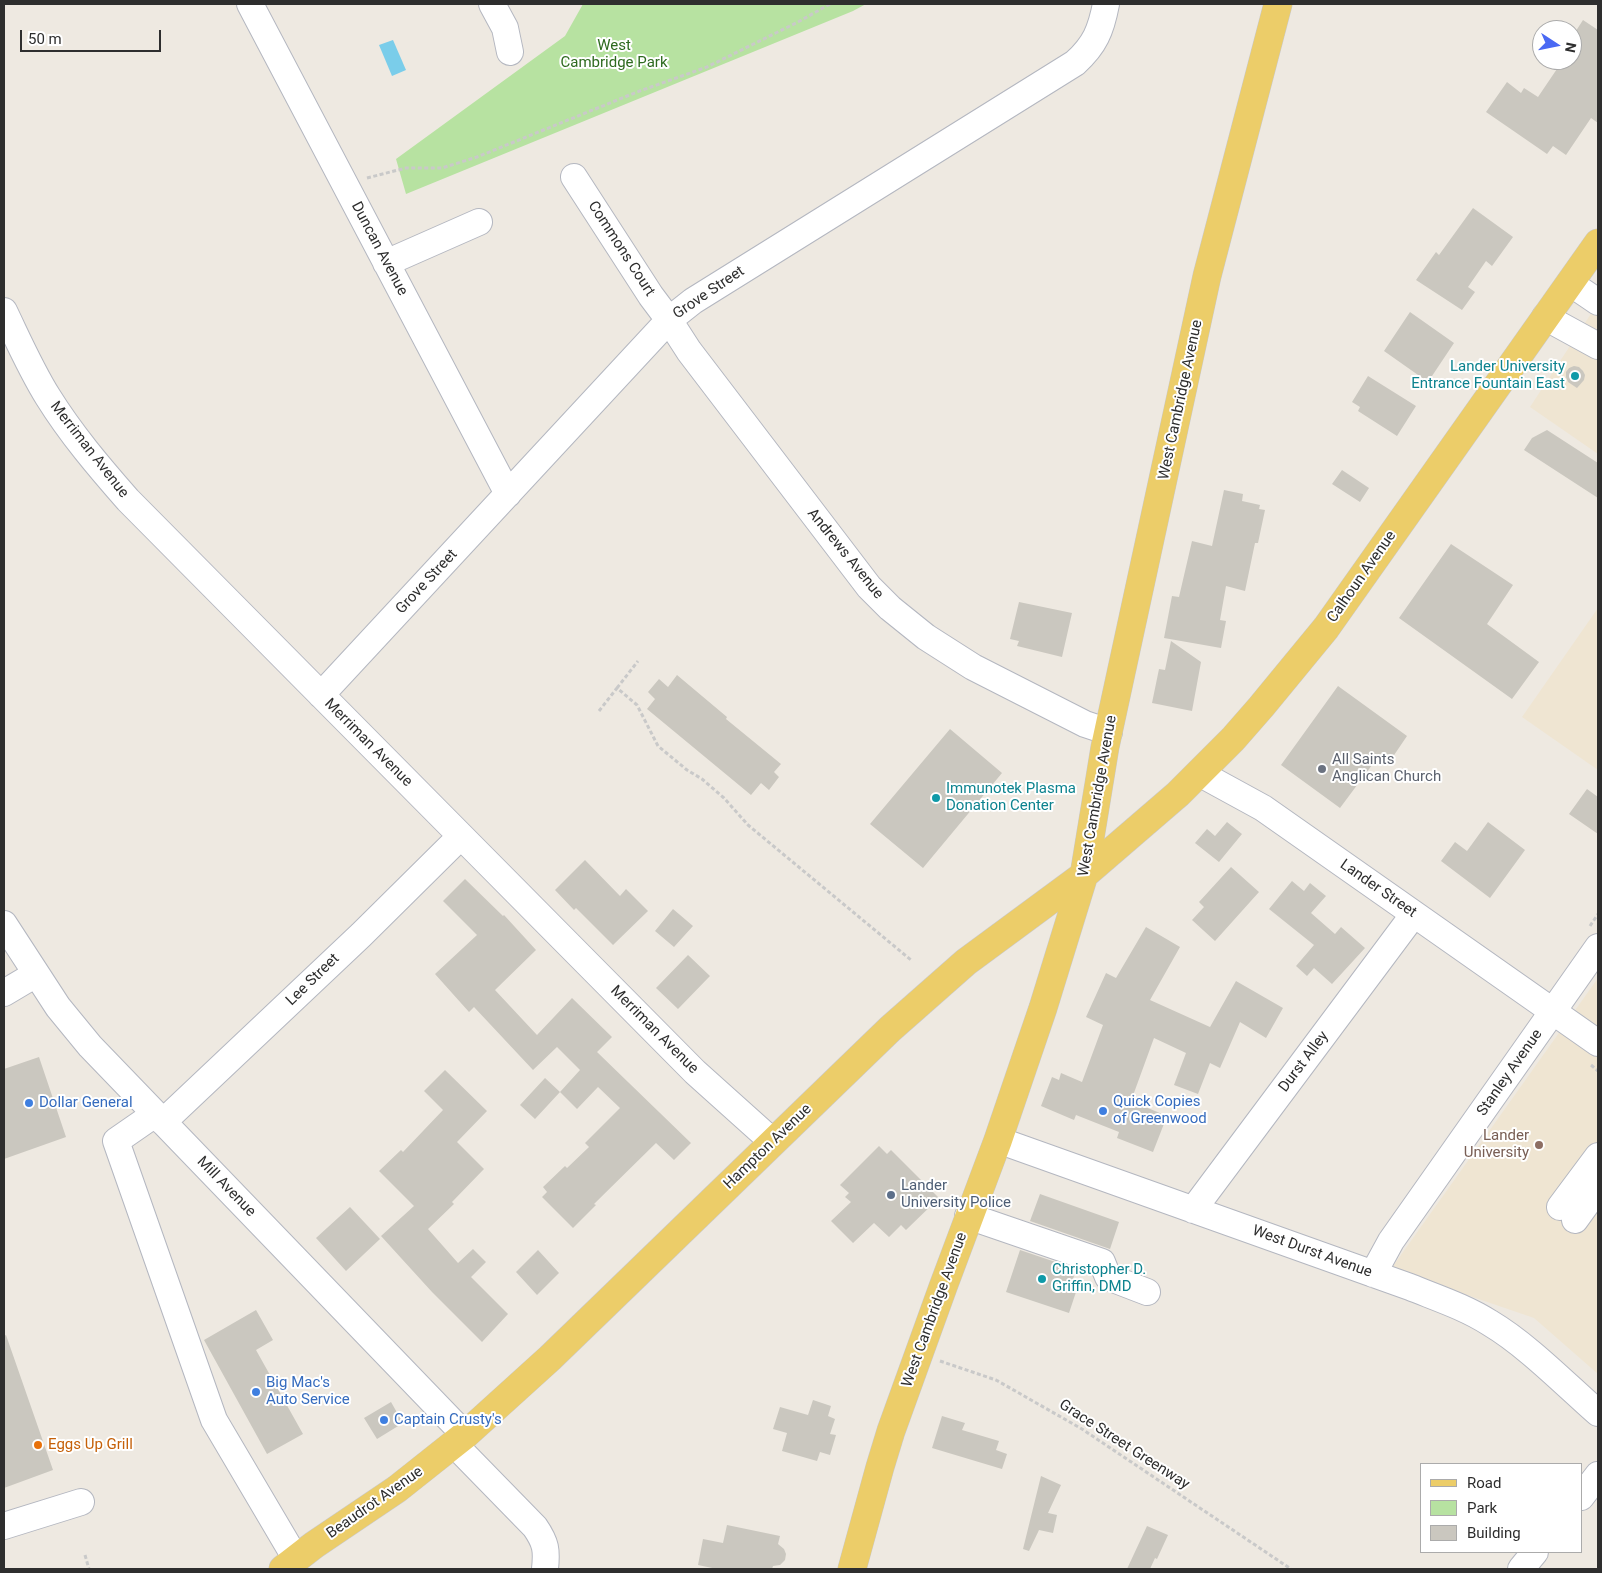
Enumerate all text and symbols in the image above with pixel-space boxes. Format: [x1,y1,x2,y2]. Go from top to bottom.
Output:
scale bar [22,20,164,52]
north arrow [1532,20,1582,70]
text: 50 m [28,30,62,48]
park label: West Cambridge Park [560,37,668,72]
text: N [1562,41,1580,54]
street label: Commons Court [584,198,658,300]
street label: Duncan Avenue [347,199,411,299]
street label: Grove Street [670,263,748,323]
street label: West Cambridge Avenue [1155,318,1207,482]
place label: Lander University Entrance Fountain East [1411,358,1565,393]
marker: Lander University Entrance Fountain East [1569,370,1581,382]
street label: Merriman Avenue [46,398,132,502]
street label: Andrews Avenue [803,505,887,603]
street label: Calhoun Avenue [1324,528,1400,626]
street label: Grove Street [392,546,462,618]
street label: Merriman Avenue [320,695,416,791]
street label: West Cambridge Avenue [1075,714,1121,878]
place label: All Saints Anglican Church [1332,751,1441,786]
marker: All Saints Anglican Church [1316,763,1328,775]
place label: Immunotek Plasma Donation Center [946,780,1076,815]
marker: Immunotek Plasma Donation Center [930,792,942,804]
street label: Lander Street [1336,856,1420,922]
street label: Lee Street [283,950,343,1010]
street label: Merriman Avenue [606,982,702,1078]
street label: Stanley Avenue [1473,1026,1547,1120]
street label: Durst Alley [1275,1028,1333,1096]
place label: Quick Copies of Greenwood [1113,1093,1207,1128]
place label: Dollar General [39,1094,133,1112]
marker: Dollar General [23,1097,35,1109]
street label: Hampton Avenue [720,1101,816,1193]
marker: Quick Copies of Greenwood [1097,1105,1109,1117]
place label: Lander University [1464,1127,1529,1162]
marker: Lander University [1533,1139,1545,1151]
street label: Mill Avenue [193,1153,259,1221]
place label: Lander University Police [901,1177,1011,1212]
marker: Lander University Police [885,1189,897,1201]
street label: West Durst Avenue [1250,1222,1374,1282]
street label: West Cambridge Avenue [899,1230,971,1390]
place label: Christopher D. Griffin, DMD [1052,1261,1146,1296]
marker: Christopher D. Griffin, DMD [1036,1273,1048,1285]
place label: Big Mac's Auto Service [266,1374,350,1409]
marker: Big Mac's Auto Service [250,1386,262,1398]
street label: Grace Street Greenway [1055,1396,1193,1494]
place label: Captain Crusty's [394,1411,502,1429]
marker: Captain Crusty's [378,1414,390,1426]
place label: Eggs Up Grill [48,1436,133,1454]
marker: Eggs Up Grill [32,1439,44,1451]
street label: Beaudrot Avenue [323,1463,427,1543]
legend [1420,1463,1582,1553]
text: Road [1467,1474,1501,1492]
text: Park [1467,1499,1497,1517]
text: Building [1467,1524,1521,1542]

